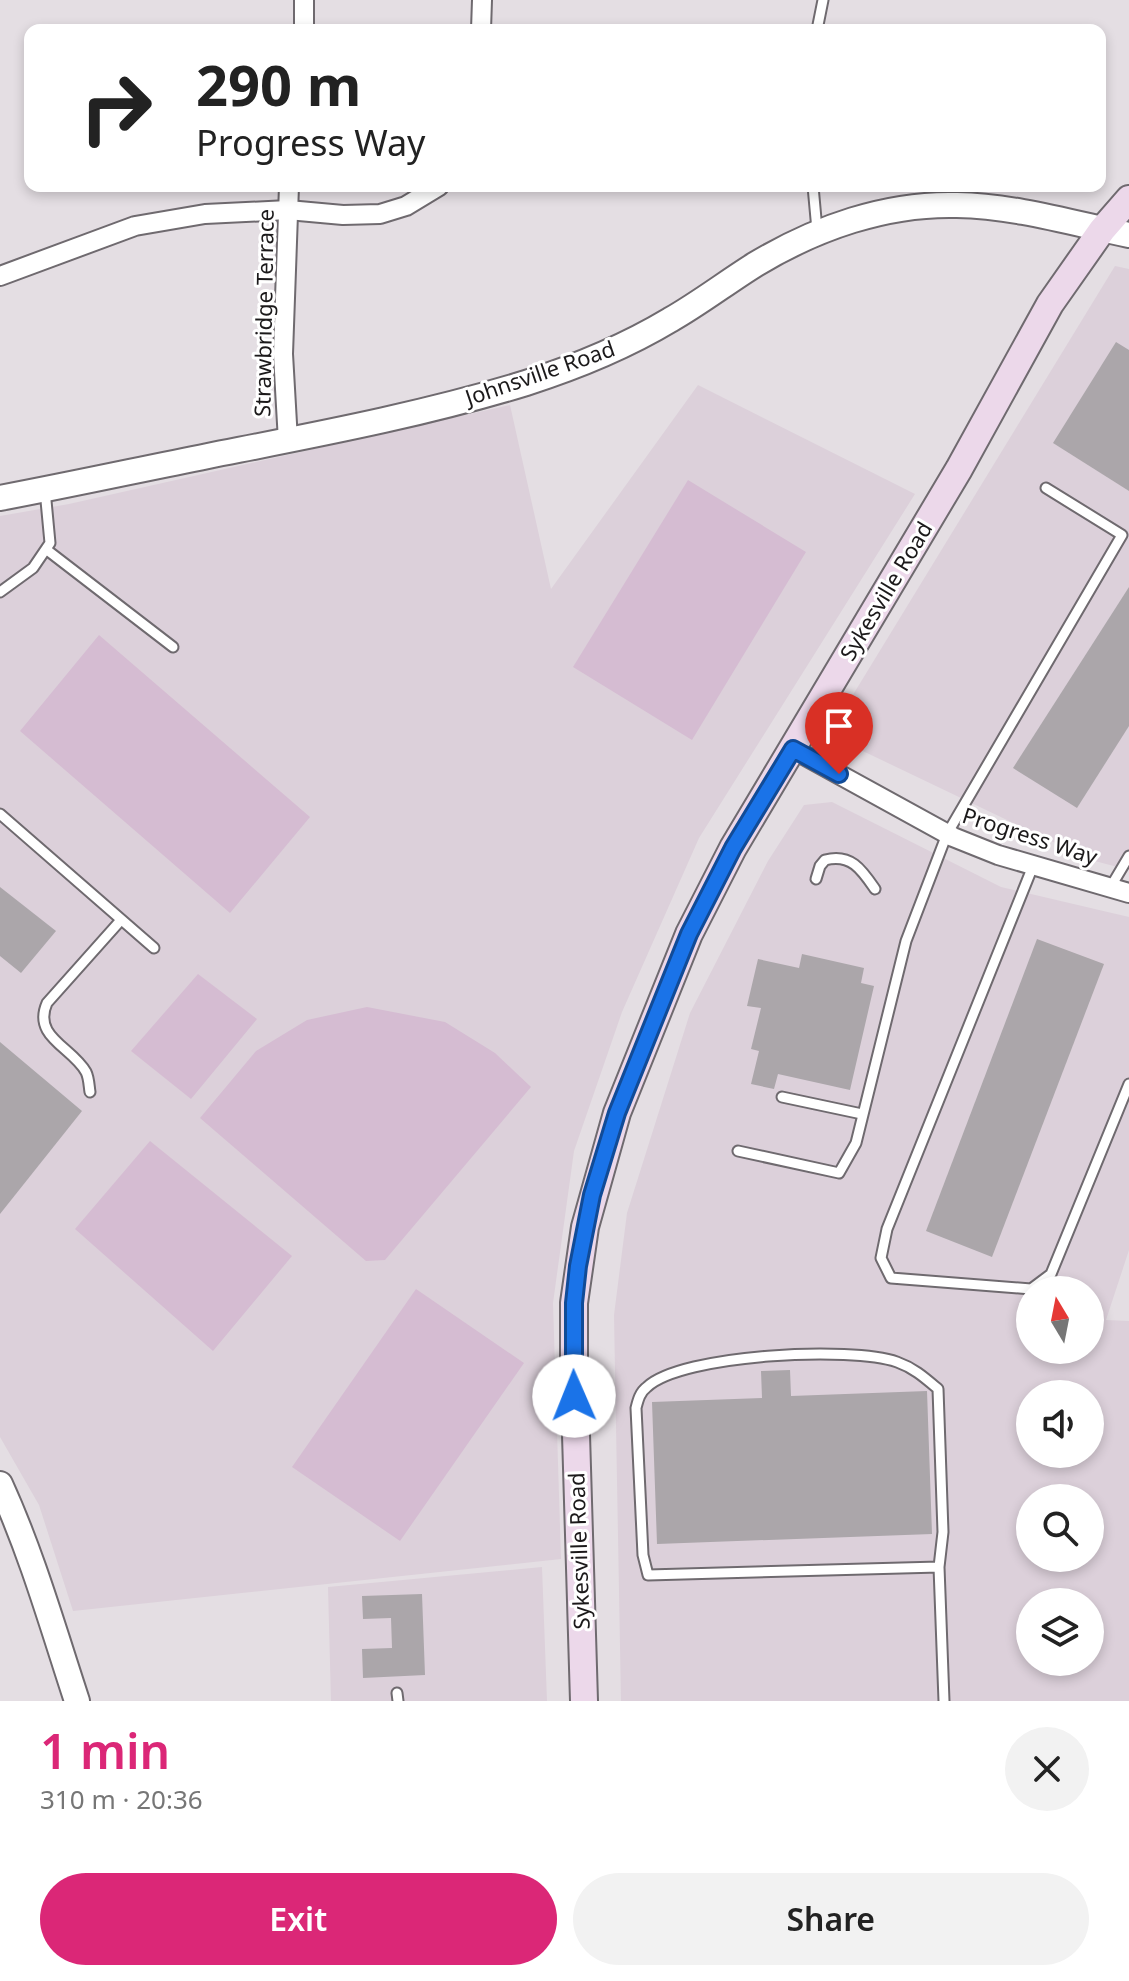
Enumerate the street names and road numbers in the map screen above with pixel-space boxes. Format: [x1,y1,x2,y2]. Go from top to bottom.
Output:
street label: Strawbridge Terrace [246,209,280,417]
street label: Johnsville Road [459,332,618,412]
street label: Sykesville Road [832,515,938,666]
street label: Progress Way [959,799,1102,871]
street label: Sykesville Road [560,1472,596,1630]

